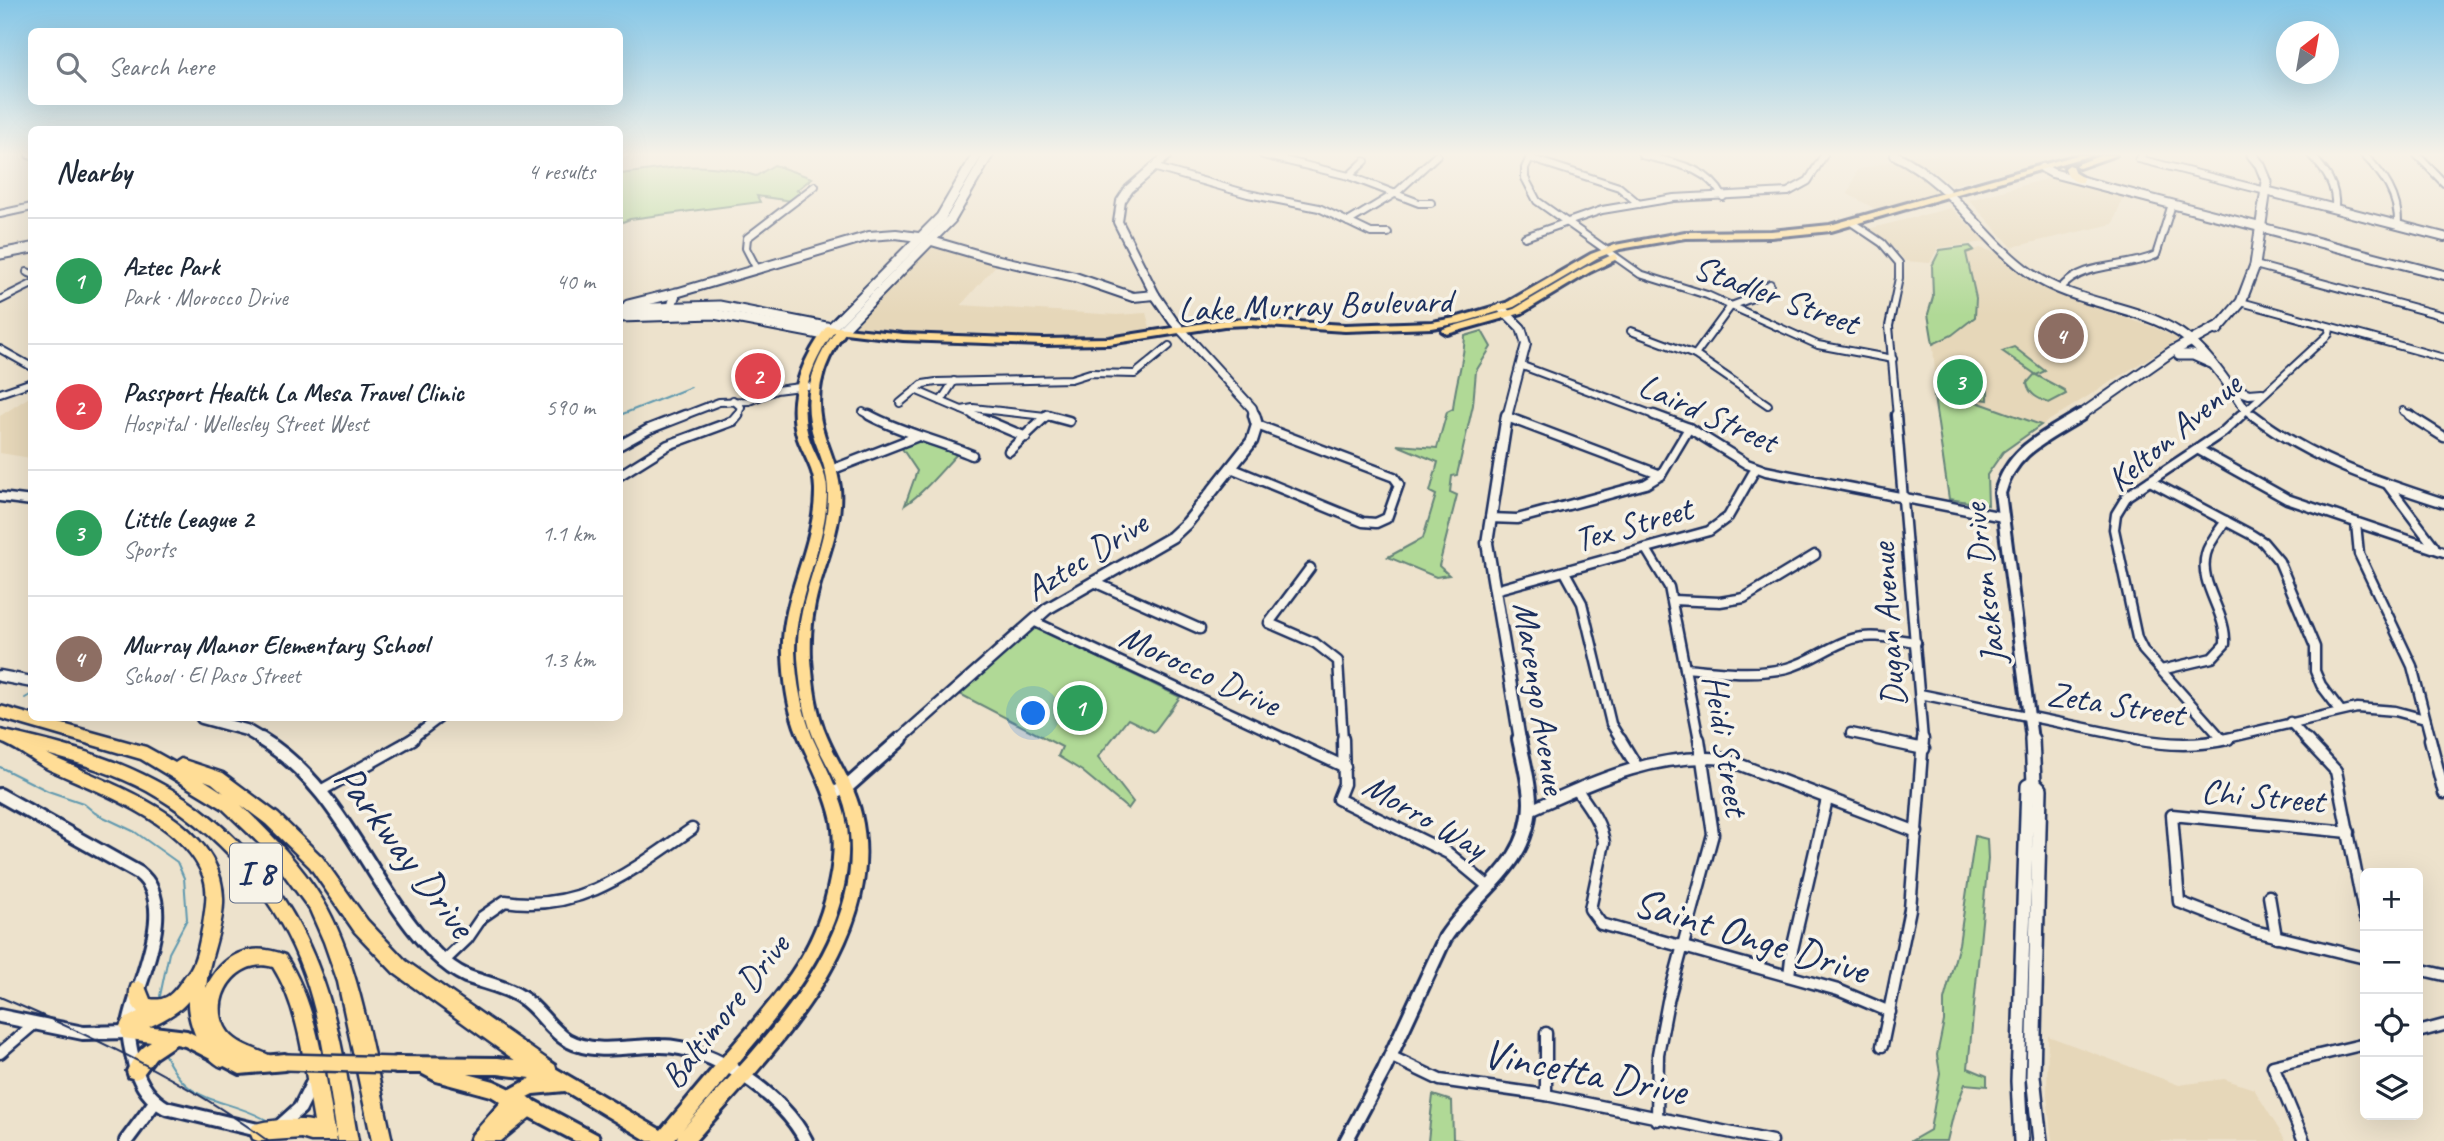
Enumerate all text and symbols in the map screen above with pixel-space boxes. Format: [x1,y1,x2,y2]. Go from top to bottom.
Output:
north arrow [2276,21,2339,84]
search box [28,28,623,105]
icon: search [52,48,90,86]
text: Search here [108,50,214,83]
text: Nearby [56,153,132,191]
text: 4 results [528,157,595,186]
street label: Stadler Street [1687,244,1868,347]
text: Aztec Park [123,250,219,283]
text: 1 [74,267,84,296]
text: 40 m [556,267,595,296]
street label: Lake Murray Boulevard [1177,278,1458,332]
text: Park · Morocco Drive [123,283,288,312]
pin: 4 [2038,310,2084,362]
pin: 2 [735,350,781,402]
pin: 3 [1937,356,1983,408]
street label: Kelton Avenue [2097,361,2253,501]
street label: Laird Street [1632,363,1787,465]
text: Passport Health La Mesa Travel Clinic [123,376,464,409]
text: 2 [74,393,84,422]
text: 590 m [546,393,595,422]
text: Hospital · Wellesley Street West [123,409,368,438]
street label: Tex Street [1569,485,1700,562]
street label: Jackson Drive [1951,498,2016,669]
street label: Aztec Drive [1016,499,1158,611]
text: Little League 2 [123,502,253,535]
text: 3 [74,519,84,548]
text: 1.1 km [542,519,595,548]
text: Sports [123,535,175,564]
street label: Dugan Avenue [1860,539,1916,708]
street label: Marengo Avenue [1503,599,1578,800]
street label: Morocco Drive [1113,613,1290,728]
text: Murray Manor Elementary School [123,628,429,661]
text: 4 [74,645,84,674]
text: 1.3 km [542,645,595,674]
text: School · El Paso Street [123,661,300,690]
street label: Heidi Street [1693,671,1760,822]
street label: Zeta Street [2044,671,2191,738]
pin: 1 [1057,682,1103,734]
your location [1016,696,1050,730]
street label: Parkway Drive [322,753,490,951]
street label: Morro Way [1355,763,1497,871]
street label: Chi Street [2200,768,2330,824]
road number: I 8 [230,844,282,902]
map controls [2360,868,2423,1120]
button: + [2360,868,2423,931]
street label: Saint Onge Drive [1627,875,1877,997]
street label: Baltimore Drive [651,922,801,1097]
button: − [2360,931,2423,994]
button: locate [2360,994,2423,1057]
street label: Vincetta Drive [1479,1026,1693,1118]
button: layers [2360,1057,2423,1120]

